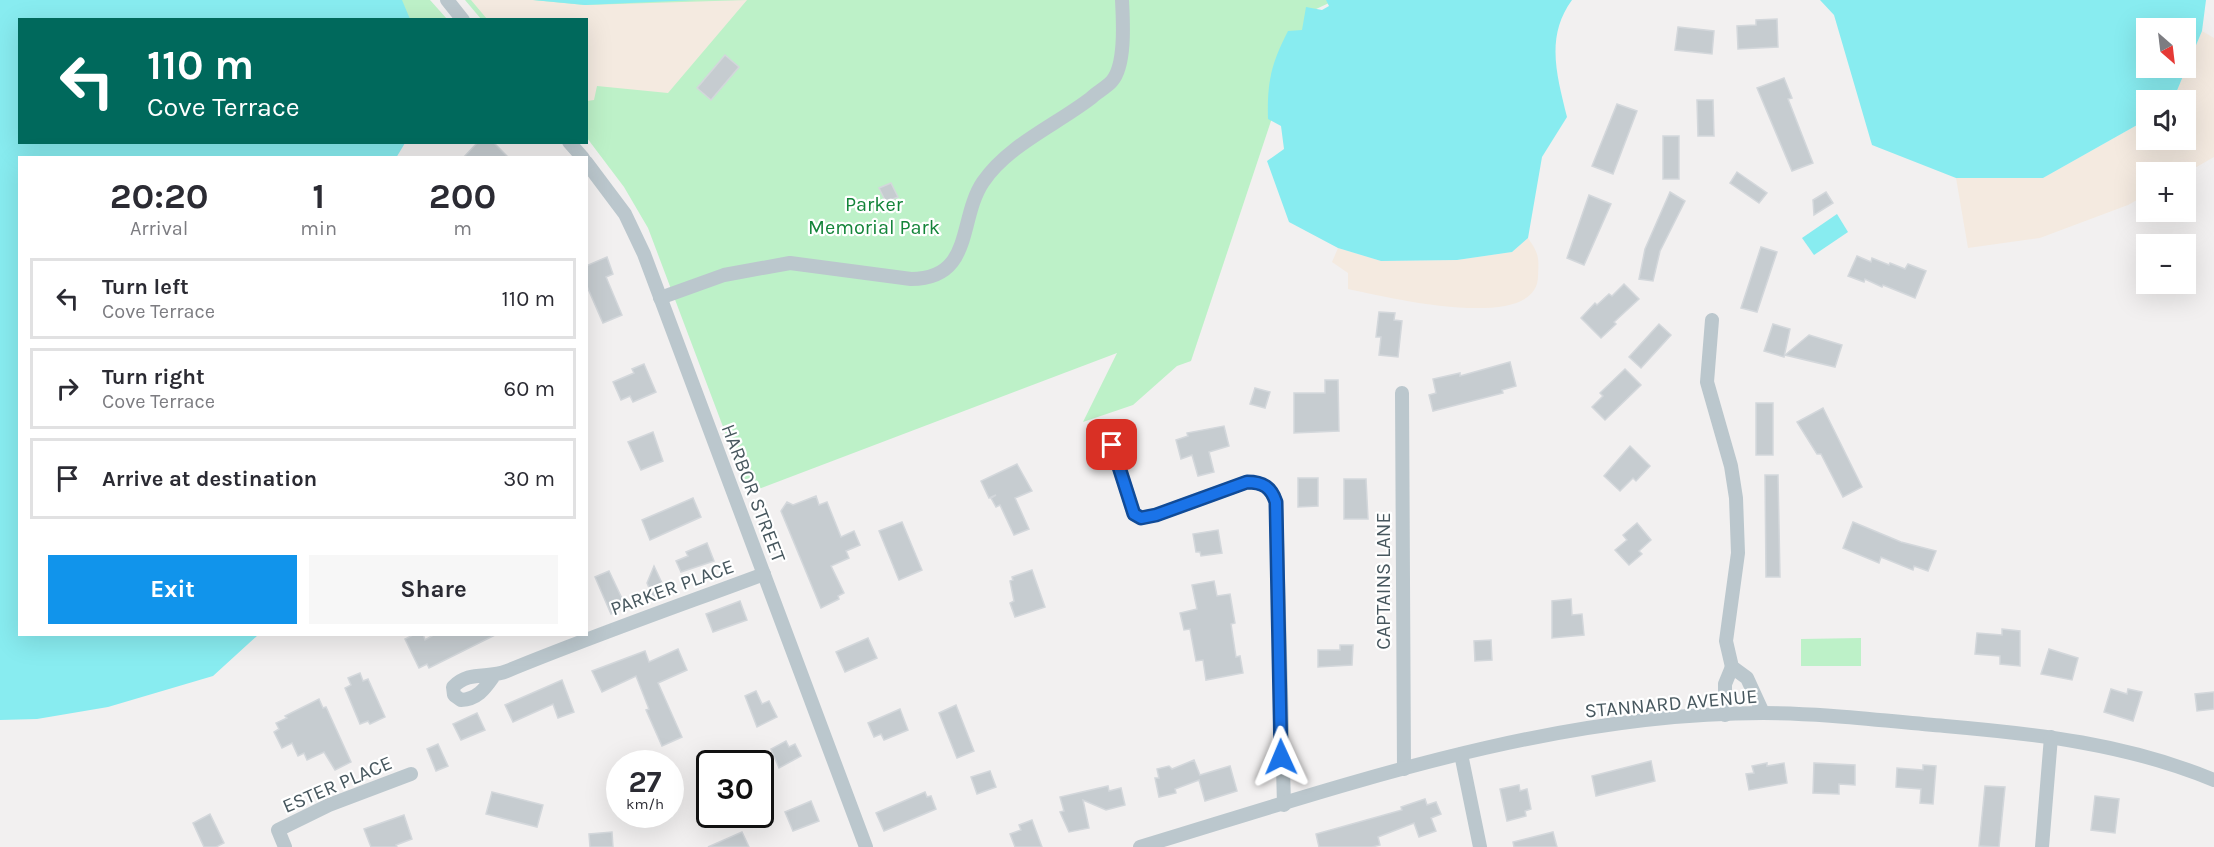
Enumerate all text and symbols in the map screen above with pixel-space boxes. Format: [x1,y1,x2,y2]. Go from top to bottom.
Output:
north arrow [2136,18,2196,78]
map controls [2136,18,2196,294]
text: 110 m [147,40,254,90]
icon: left [48,42,126,120]
button: sound [2136,90,2196,150]
text: Cove Terrace [147,91,300,123]
button: + [2136,162,2196,222]
text: 20:20 [110,175,209,217]
text: 1 [312,175,325,217]
text: 200 [429,175,496,217]
park label: Parker Memorial Park [808,193,940,239]
text: Arrival [130,217,188,240]
text: min [300,217,337,240]
text: m [453,217,472,240]
button: − [2136,234,2196,294]
text: Turn left [102,274,189,300]
icon: left [51,282,84,315]
text: 110 m [502,286,555,312]
text: Cove Terrace [102,300,215,323]
text: Turn right [102,364,205,390]
icon: right [51,372,84,405]
text: 60 m [504,376,555,402]
text: Cove Terrace [102,390,215,413]
pin [1086,419,1137,470]
street label: HARBOR STREET [717,421,790,566]
icon: arrive [1095,428,1128,461]
icon: arrive [51,462,84,495]
text: Arrive at destination [102,466,317,492]
text: 30 m [503,466,555,492]
street label: CAPTAINS LANE [1372,512,1395,650]
street label: PARKER PLACE [607,554,737,620]
button: Exit [48,555,297,624]
button: Share [309,555,558,624]
street label: STANNARD AVENUE [1584,684,1758,723]
position arrow [1249,725,1313,789]
speed limit sign: 30 [696,750,774,828]
street label: ESTER PLACE [279,751,396,818]
text: 27 [628,764,662,800]
text: km/h [626,795,664,813]

